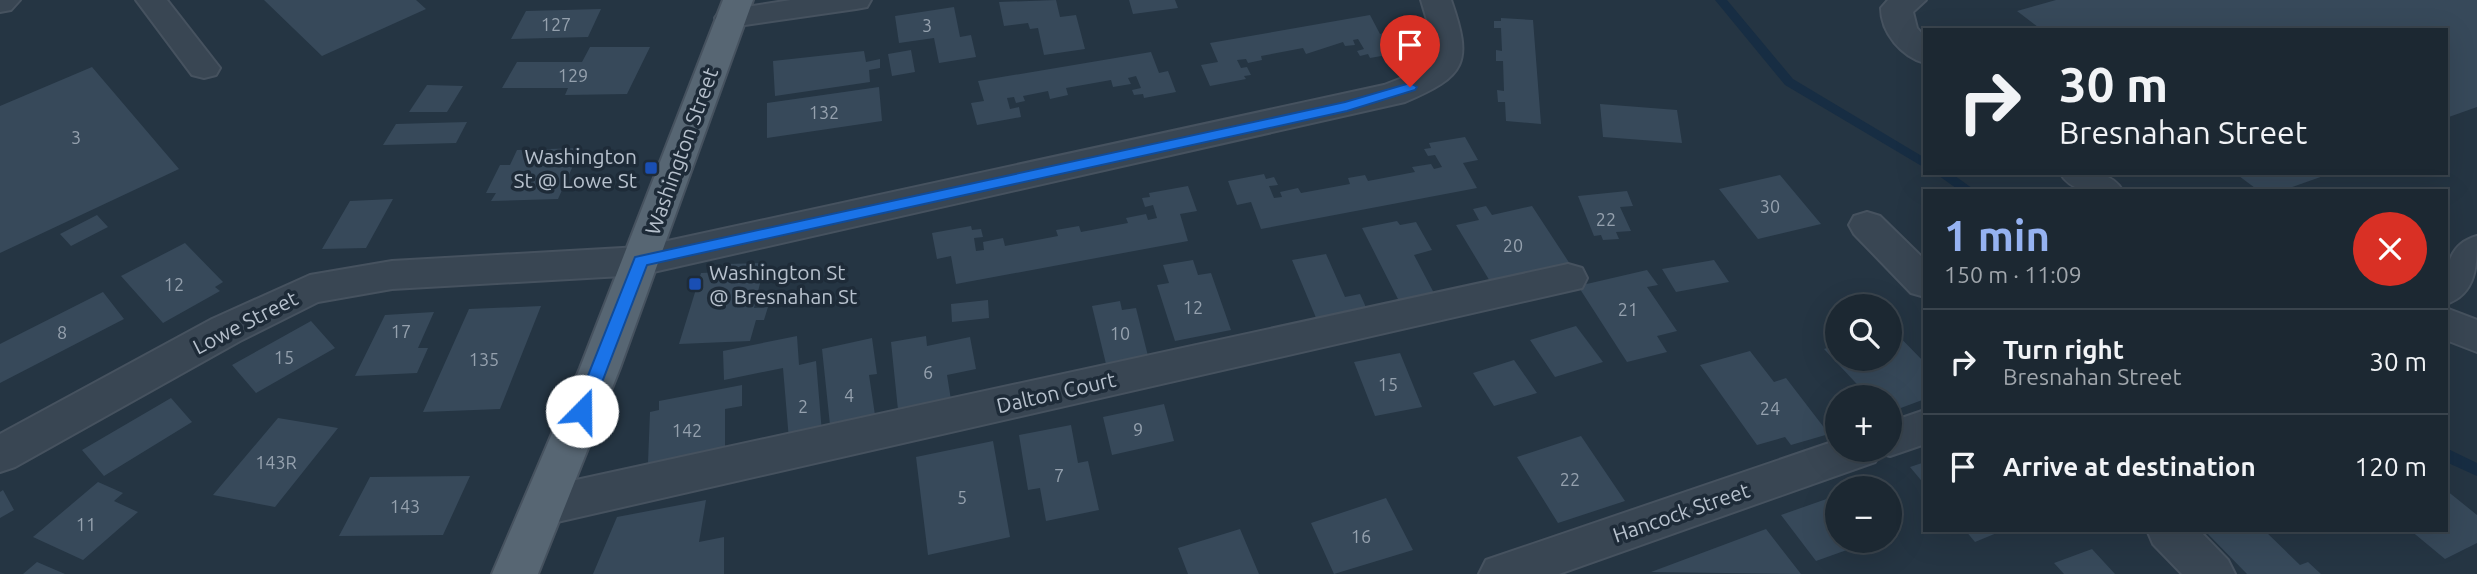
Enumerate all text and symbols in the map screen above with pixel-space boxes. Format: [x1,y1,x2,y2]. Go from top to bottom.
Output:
house number: 127 [541,14,571,34]
house number: 3 [922,15,932,35]
pin [1380,15,1440,87]
icon: arrive [1391,26,1429,64]
icon: right [1944,56,2035,147]
text: 30 m [2059,56,2168,111]
street label: Washington Street [640,64,722,238]
house number: 129 [558,65,588,85]
house number: 132 [809,102,839,122]
text: Bresnahan Street [2059,114,2307,150]
house number: 3 [71,127,81,147]
place label: Washington St @ Lowe St [513,144,637,192]
marker: Washington St @ Lowe St [643,160,659,176]
house number: 30 [1760,196,1780,216]
house number: 22 [1596,209,1616,229]
text: 1 min [1944,212,2050,259]
button: close [2353,212,2427,286]
house number: 20 [1503,235,1523,255]
place label: Washington St @ Bresnahan St [709,260,857,308]
text: 150 m · 11:09 [1944,262,2082,287]
house number: 12 [164,274,184,294]
marker: Washington St @ Bresnahan St [687,276,703,292]
street label: Lowe Street [189,285,301,359]
map controls [1825,294,1902,553]
button: search [1825,294,1902,371]
house number: 12 [1183,297,1203,317]
house number: 21 [1618,299,1638,319]
house number: 17 [391,321,411,341]
house number: 8 [57,322,67,342]
house number: 10 [1110,323,1130,343]
text: Turn right [2003,335,2124,364]
icon: right [1944,343,1982,381]
house number: 15 [274,347,294,367]
text: 30 m [2369,347,2427,376]
house number: 135 [469,349,499,369]
house number: 6 [923,362,933,382]
text: Bresnahan Street [2003,364,2182,389]
street label: Dalton Court [994,367,1118,417]
position arrow [545,374,619,448]
house number: 15 [1378,374,1398,394]
house number: 4 [844,385,854,405]
button: + [1825,385,1902,462]
house number: 2 [798,396,808,416]
house number: 24 [1760,398,1780,418]
house number: 9 [1133,419,1143,439]
house number: 142 [672,420,702,440]
icon: arrive [1944,448,1982,486]
house number: 143R [255,452,297,472]
text: Arrive at destination [2003,452,2256,481]
text: 120 m [2355,452,2427,481]
house number: 7 [1054,465,1064,485]
house number: 22 [1560,469,1580,489]
button: − [1825,476,1902,553]
street label: Hancock Street [1609,477,1753,547]
house number: 5 [957,487,967,507]
house number: 143 [390,496,420,516]
house number: 11 [76,514,96,534]
house number: 16 [1351,526,1371,546]

